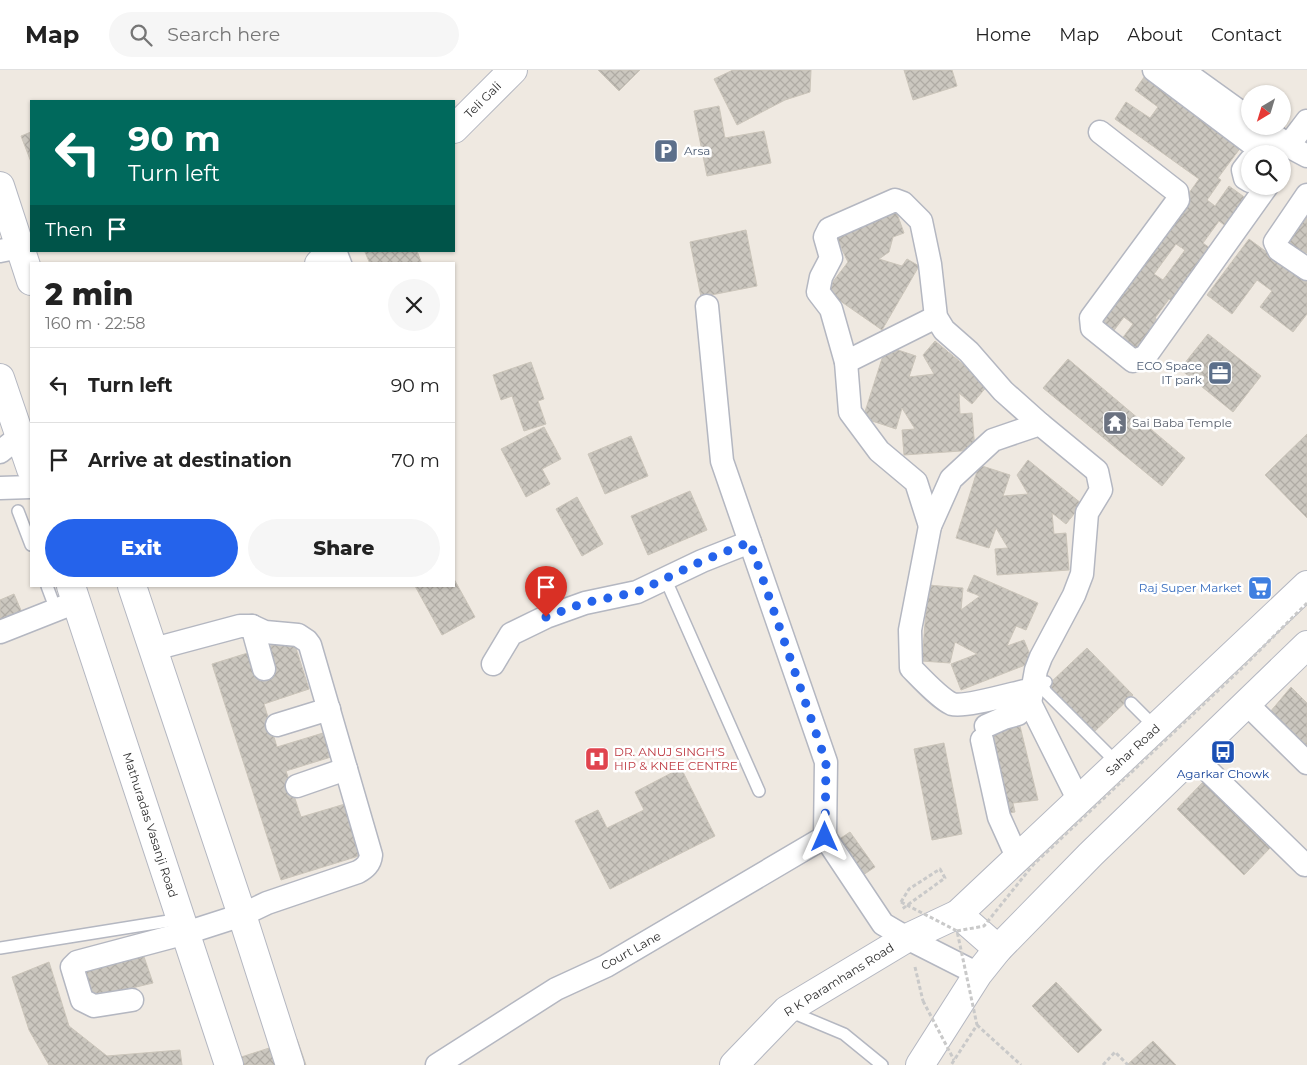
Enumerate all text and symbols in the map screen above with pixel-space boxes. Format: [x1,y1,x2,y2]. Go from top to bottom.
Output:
search box [109,12,459,57]
text: Map [25,20,79,49]
icon: search [127,21,155,49]
text: Search here [167,23,280,46]
text: Home [975,24,1031,46]
text: Map [1059,24,1099,46]
text: About [1127,24,1183,46]
text: Contact [1211,24,1282,46]
street label: Teli Gali [461,78,504,121]
north arrow [1241,85,1291,135]
map controls [1241,85,1291,195]
text: 90 m [128,117,221,160]
icon: left [45,120,110,185]
parking icon: Arsa [653,138,679,164]
place label: Arsa [684,143,710,158]
button: search [1241,145,1291,195]
text: Turn left [128,160,220,187]
icon: arrive [103,215,131,243]
text: Then [45,218,93,241]
text: 2 min [45,276,133,313]
button: close [388,279,440,331]
text: 160 m · 22:58 [45,314,146,333]
place label: ECO Space IT park [1136,358,1203,387]
office icon: ECO Space IT park [1207,360,1233,386]
icon: left [45,371,73,399]
text: Turn left [88,374,173,397]
text: 90 m [391,374,440,397]
temple icon: Sai Baba Temple [1102,410,1128,436]
place label: Sai Baba Temple [1132,415,1232,430]
icon: arrive [45,446,73,474]
text: Arrive at destination [88,449,292,472]
text: 70 m [391,449,440,472]
button: Exit [45,519,238,577]
button: Share [248,519,440,577]
pin [525,566,567,617]
icon: arrive [532,573,560,601]
supermarket icon: Raj Super Market [1247,575,1273,601]
place label: Raj Super Market [1139,580,1242,595]
street label: Sahar Road [1102,721,1163,779]
bus stop icon: Agarkar Chowk [1210,739,1236,765]
place label: DR. ANUJ SINGH'S HIP & KNEE CENTRE [614,744,738,773]
hospital icon: DR. ANUJ SINGH'S HIP & KNEE CENTRE [584,746,610,772]
street label: Mathuradas Vasanji Road [120,750,181,899]
place label: Agarkar Chowk [1177,766,1270,781]
position arrow [798,810,850,862]
street label: Court Lane [598,928,663,973]
street label: R K Paramhans Road [781,940,896,1020]

